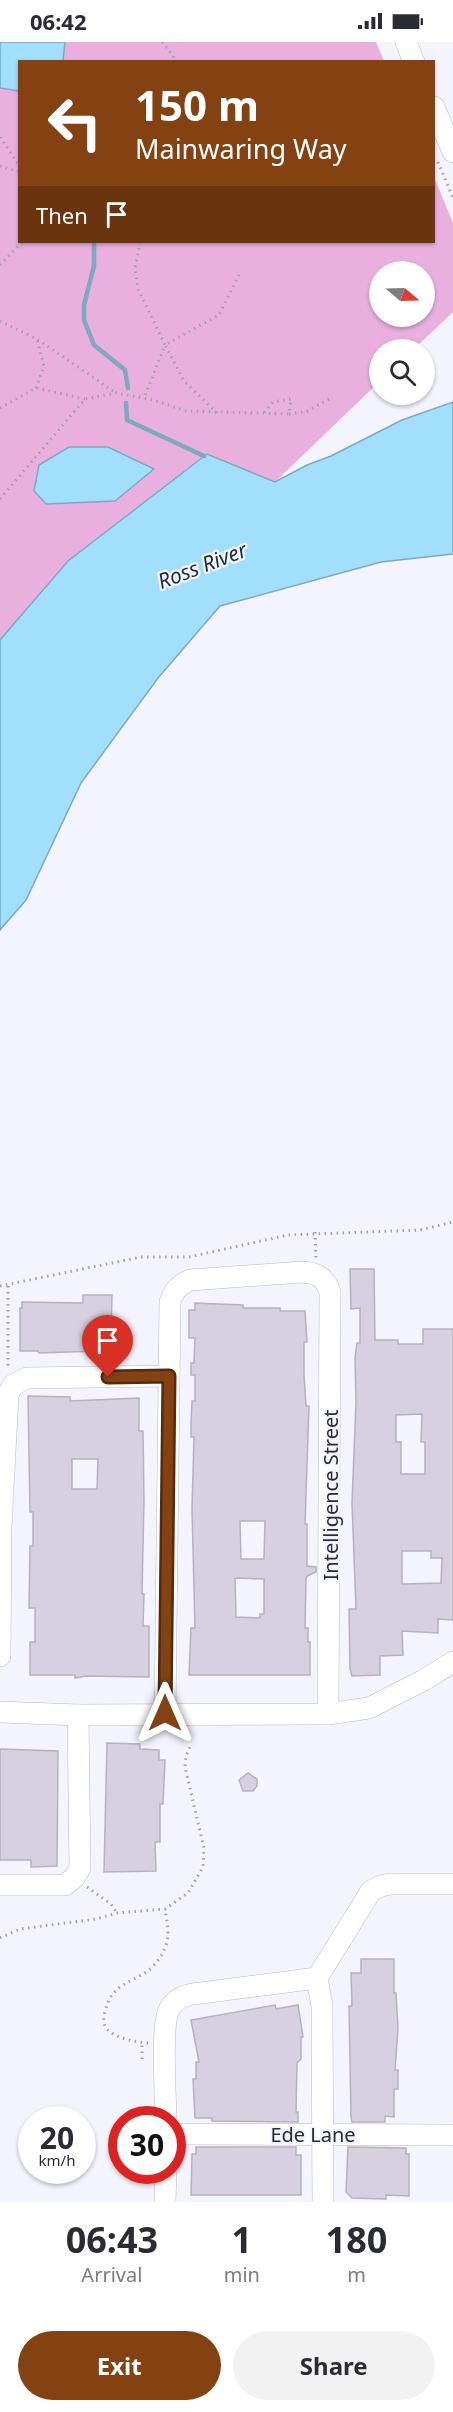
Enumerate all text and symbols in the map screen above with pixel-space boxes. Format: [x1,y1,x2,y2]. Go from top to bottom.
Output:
text: 06:42 [30,6,87,36]
text: 150 m [135,76,259,133]
icon: left [36,84,114,162]
text: Mainwaring Way [135,130,347,167]
icon: arrive [100,198,133,231]
text: Then [36,200,88,230]
north arrow [369,261,435,327]
map controls [369,261,435,405]
button: search [369,339,435,405]
water label: Ross River [153,535,252,595]
pin [82,1315,133,1377]
icon: arrive [91,1324,124,1357]
street label: Intelligence Street [317,1410,344,1580]
position arrow [133,1681,197,1745]
speed limit sign: 30 [108,2106,186,2184]
text: 20 [40,2117,74,2158]
street label: Ede Lane [270,2121,356,2148]
text: km/h [39,2150,75,2170]
text: 06:43 [66,2215,158,2264]
text: 1 [232,2215,252,2264]
text: 180 [326,2215,387,2264]
text: Arrival [81,2261,142,2288]
text: min [224,2261,260,2288]
text: m [347,2261,366,2288]
button: Exit [18,2331,221,2400]
button: Share [233,2331,435,2400]

